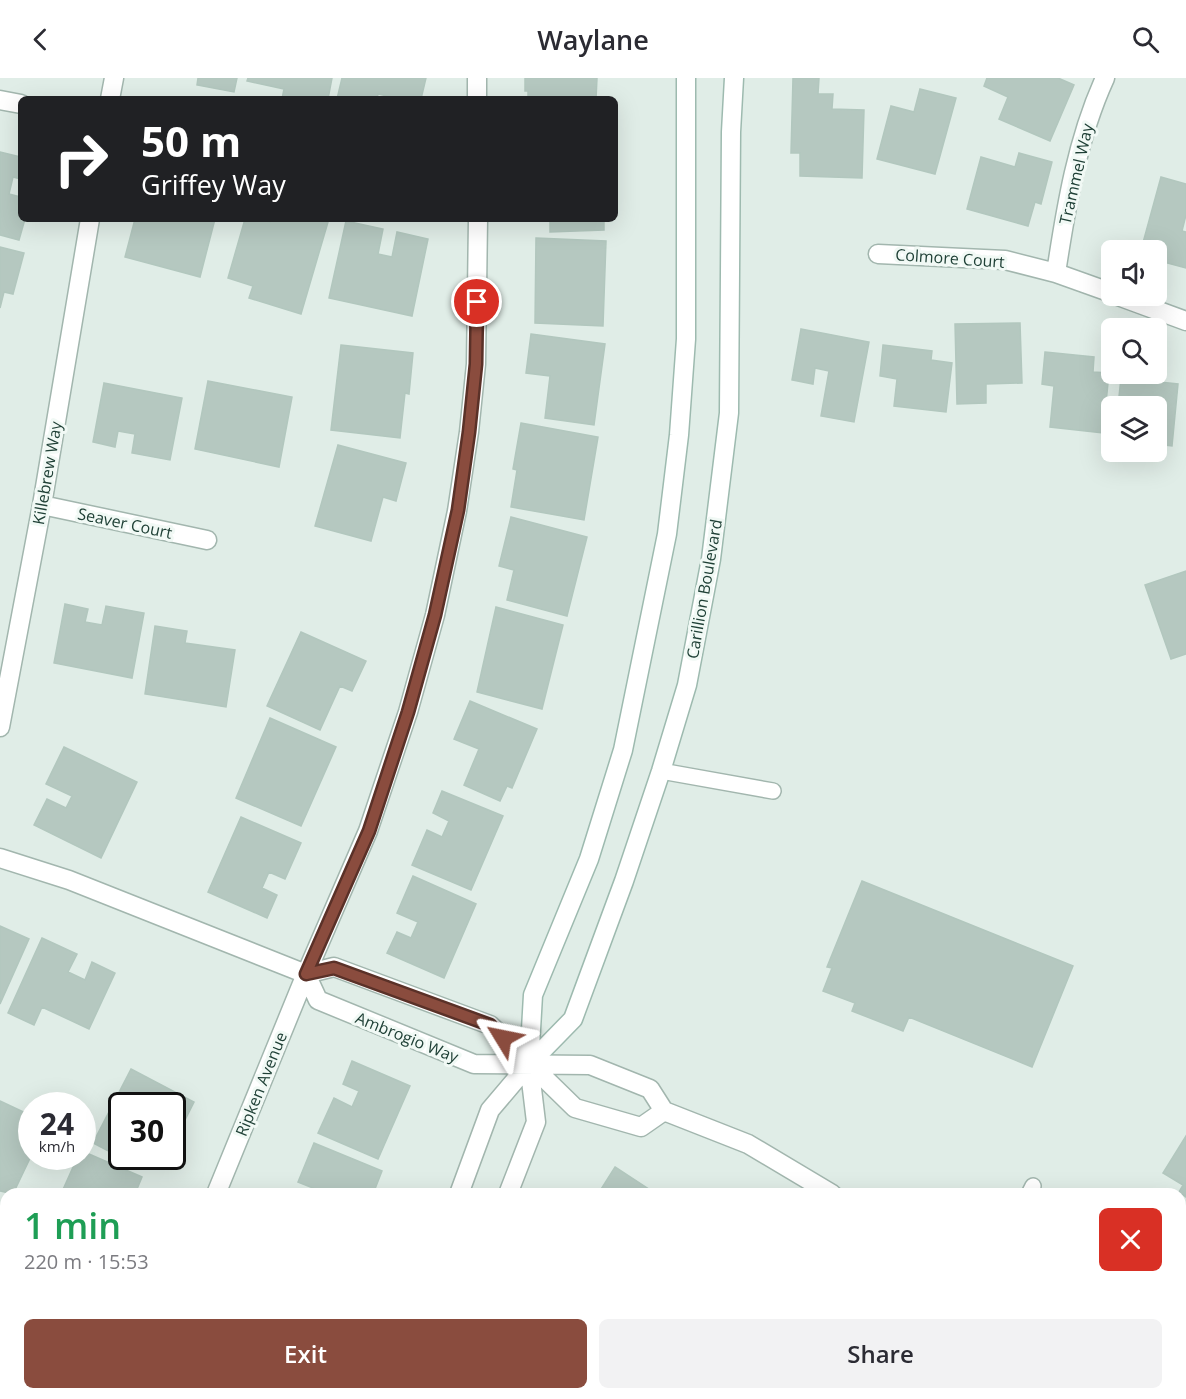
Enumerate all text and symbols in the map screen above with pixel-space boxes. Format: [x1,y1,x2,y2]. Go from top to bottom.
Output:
text: Waylane [537,21,649,58]
icon: back [24,23,57,56]
icon: search [1129,23,1162,56]
text: 50 m [141,112,241,169]
icon: right [42,120,120,198]
street label: Trammel Way [1054,121,1098,227]
text: Griffey Way [141,166,286,203]
map controls [1101,240,1167,462]
button: sound [1101,240,1167,306]
street label: Colmore Court [895,243,1006,273]
pin [451,276,502,327]
icon: arrive [460,285,493,318]
button: search [1101,318,1167,384]
button: layers [1101,396,1167,462]
street label: Killebrew Way [27,419,67,526]
street label: Seaver Court [76,502,175,544]
street label: Carillion Boulevard [681,518,727,660]
street label: Ambrogio Way [352,1006,463,1068]
position arrow [471,1006,535,1070]
street label: Ripken Avenue [230,1029,292,1139]
speed limit sign: 30 [108,1092,186,1170]
text: 24 [40,1103,74,1144]
text: km/h [39,1136,75,1156]
text: 1 min [24,1201,121,1250]
button: close [1099,1208,1162,1271]
text: 220 m · 15:53 [24,1248,149,1275]
button: Exit [24,1319,587,1388]
button: Share [599,1319,1162,1388]

